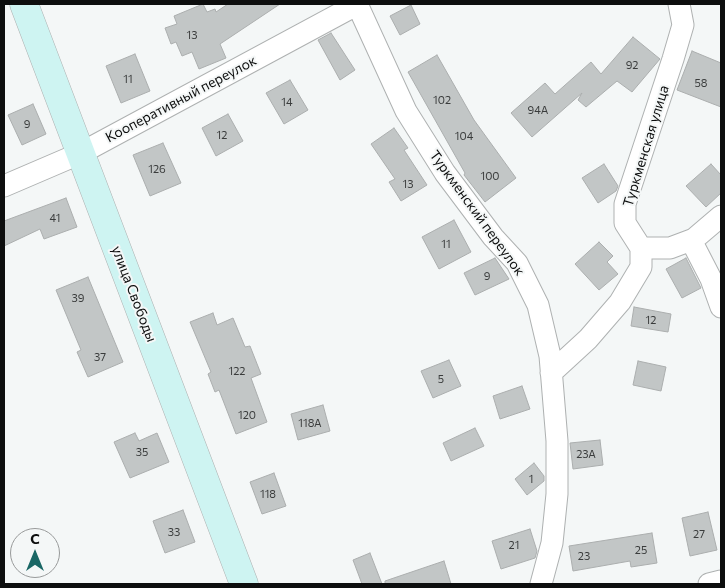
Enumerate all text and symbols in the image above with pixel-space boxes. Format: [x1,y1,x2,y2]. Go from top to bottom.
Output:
house number: 13 [187,28,197,42]
street label: Кооперативный переулок [103,52,259,146]
house number: 92 [626,58,638,72]
house number: 11 [123,72,133,86]
house number: 58 [695,76,707,90]
street label: Туркменская улица [620,83,672,209]
house number: 102 [433,93,451,107]
house number: 14 [281,95,293,109]
house number: 94А [528,103,548,117]
house number: 9 [24,117,30,131]
house number: 12 [217,128,227,142]
house number: 104 [455,129,473,143]
street label: Туркменский переулок [426,147,528,279]
house number: 126 [148,162,166,176]
house number: 100 [480,169,500,183]
house number: 13 [403,177,413,191]
house number: 41 [50,211,60,225]
house number: 11 [441,237,451,251]
street label: улица Свободы [108,244,160,344]
house number: 9 [484,269,490,283]
house number: 39 [72,291,84,305]
house number: 12 [646,313,656,327]
house number: 37 [94,350,106,364]
house number: 122 [229,364,245,378]
house number: 5 [438,372,444,386]
house number: 120 [238,408,256,422]
house number: 118А [298,416,322,430]
house number: 35 [136,445,148,459]
house number: 23А [576,447,596,461]
house number: 1 [529,472,533,486]
house number: 118 [260,487,276,501]
house number: 33 [168,525,180,539]
house number: 27 [693,527,705,541]
north arrow [10,528,60,578]
text: С [30,530,40,547]
house number: 21 [509,538,519,552]
house number: 25 [635,543,647,557]
house number: 23 [578,549,590,563]

